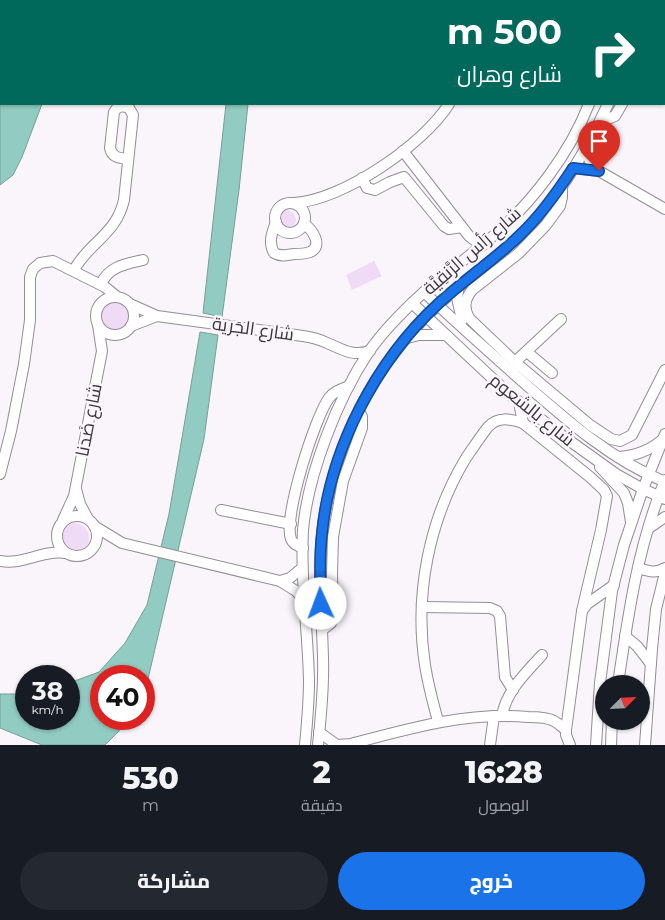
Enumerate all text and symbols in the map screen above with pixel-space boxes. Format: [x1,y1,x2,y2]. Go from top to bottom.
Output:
text: 500 m [447,10,562,53]
icon: right [580,20,645,85]
text: شارع وهران [457,61,562,88]
pin [578,120,620,171]
icon: arrive [585,127,613,155]
street label: شارع رَأس الرَّنقِيَّة [418,202,526,300]
street label: شارع الجَرية [211,312,295,347]
street label: شارع بالشعوم [484,369,579,452]
street label: شارع ضَدنا [71,382,108,459]
position arrow [294,577,346,629]
speed limit sign: 40 [90,665,155,730]
north arrow [595,675,650,730]
map controls [595,675,650,730]
text: 38 [32,676,63,706]
text: km/h [31,702,64,717]
text: 2 [313,754,331,791]
text: 16:28 [465,754,543,791]
text: 530 [122,760,179,797]
text: m [142,796,159,815]
text: دقيقة [301,796,343,815]
text: الوصول [478,796,529,815]
button: مشاركة [20,852,328,910]
button: خروج [338,852,645,910]

